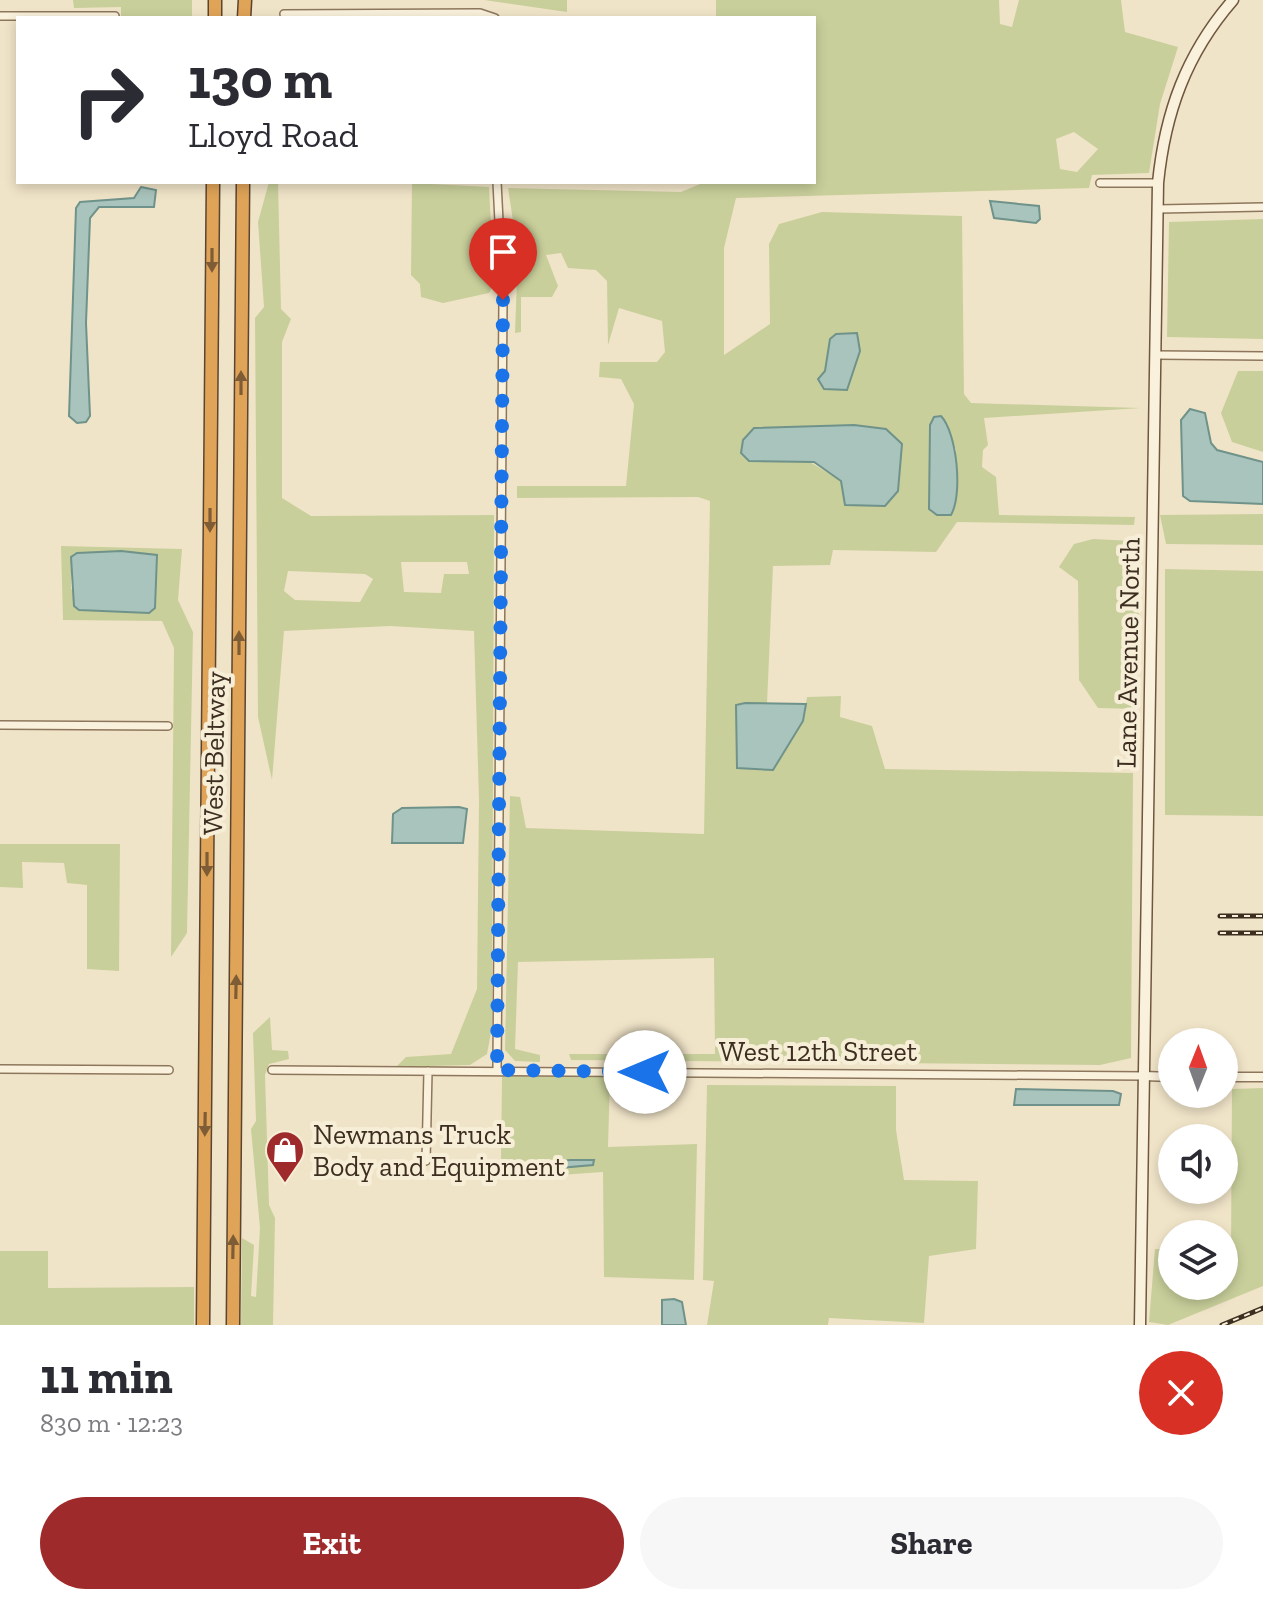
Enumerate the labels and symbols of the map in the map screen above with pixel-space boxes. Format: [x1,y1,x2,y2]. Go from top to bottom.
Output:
pin [469,218,537,300]
one-way arrow [206,248,219,273]
one-way arrow [235,370,248,395]
one-way arrow [204,508,216,533]
street label: Lane Avenue North [1109,537,1147,769]
one-way arrow [233,630,245,655]
street label: West Beltway [196,670,232,835]
one-way arrow [201,852,213,877]
one-way arrow [230,974,242,999]
north arrow [1158,1028,1238,1108]
position arrow [603,1030,687,1114]
street label: West 12th Street [719,1035,918,1068]
one-way arrow [199,1112,211,1137]
place label: Newmans Truck Body and Equipment [313,1118,565,1183]
shop icon: Newmans Truck Body and Equipment [264,1129,306,1184]
one-way arrow [227,1234,240,1259]

